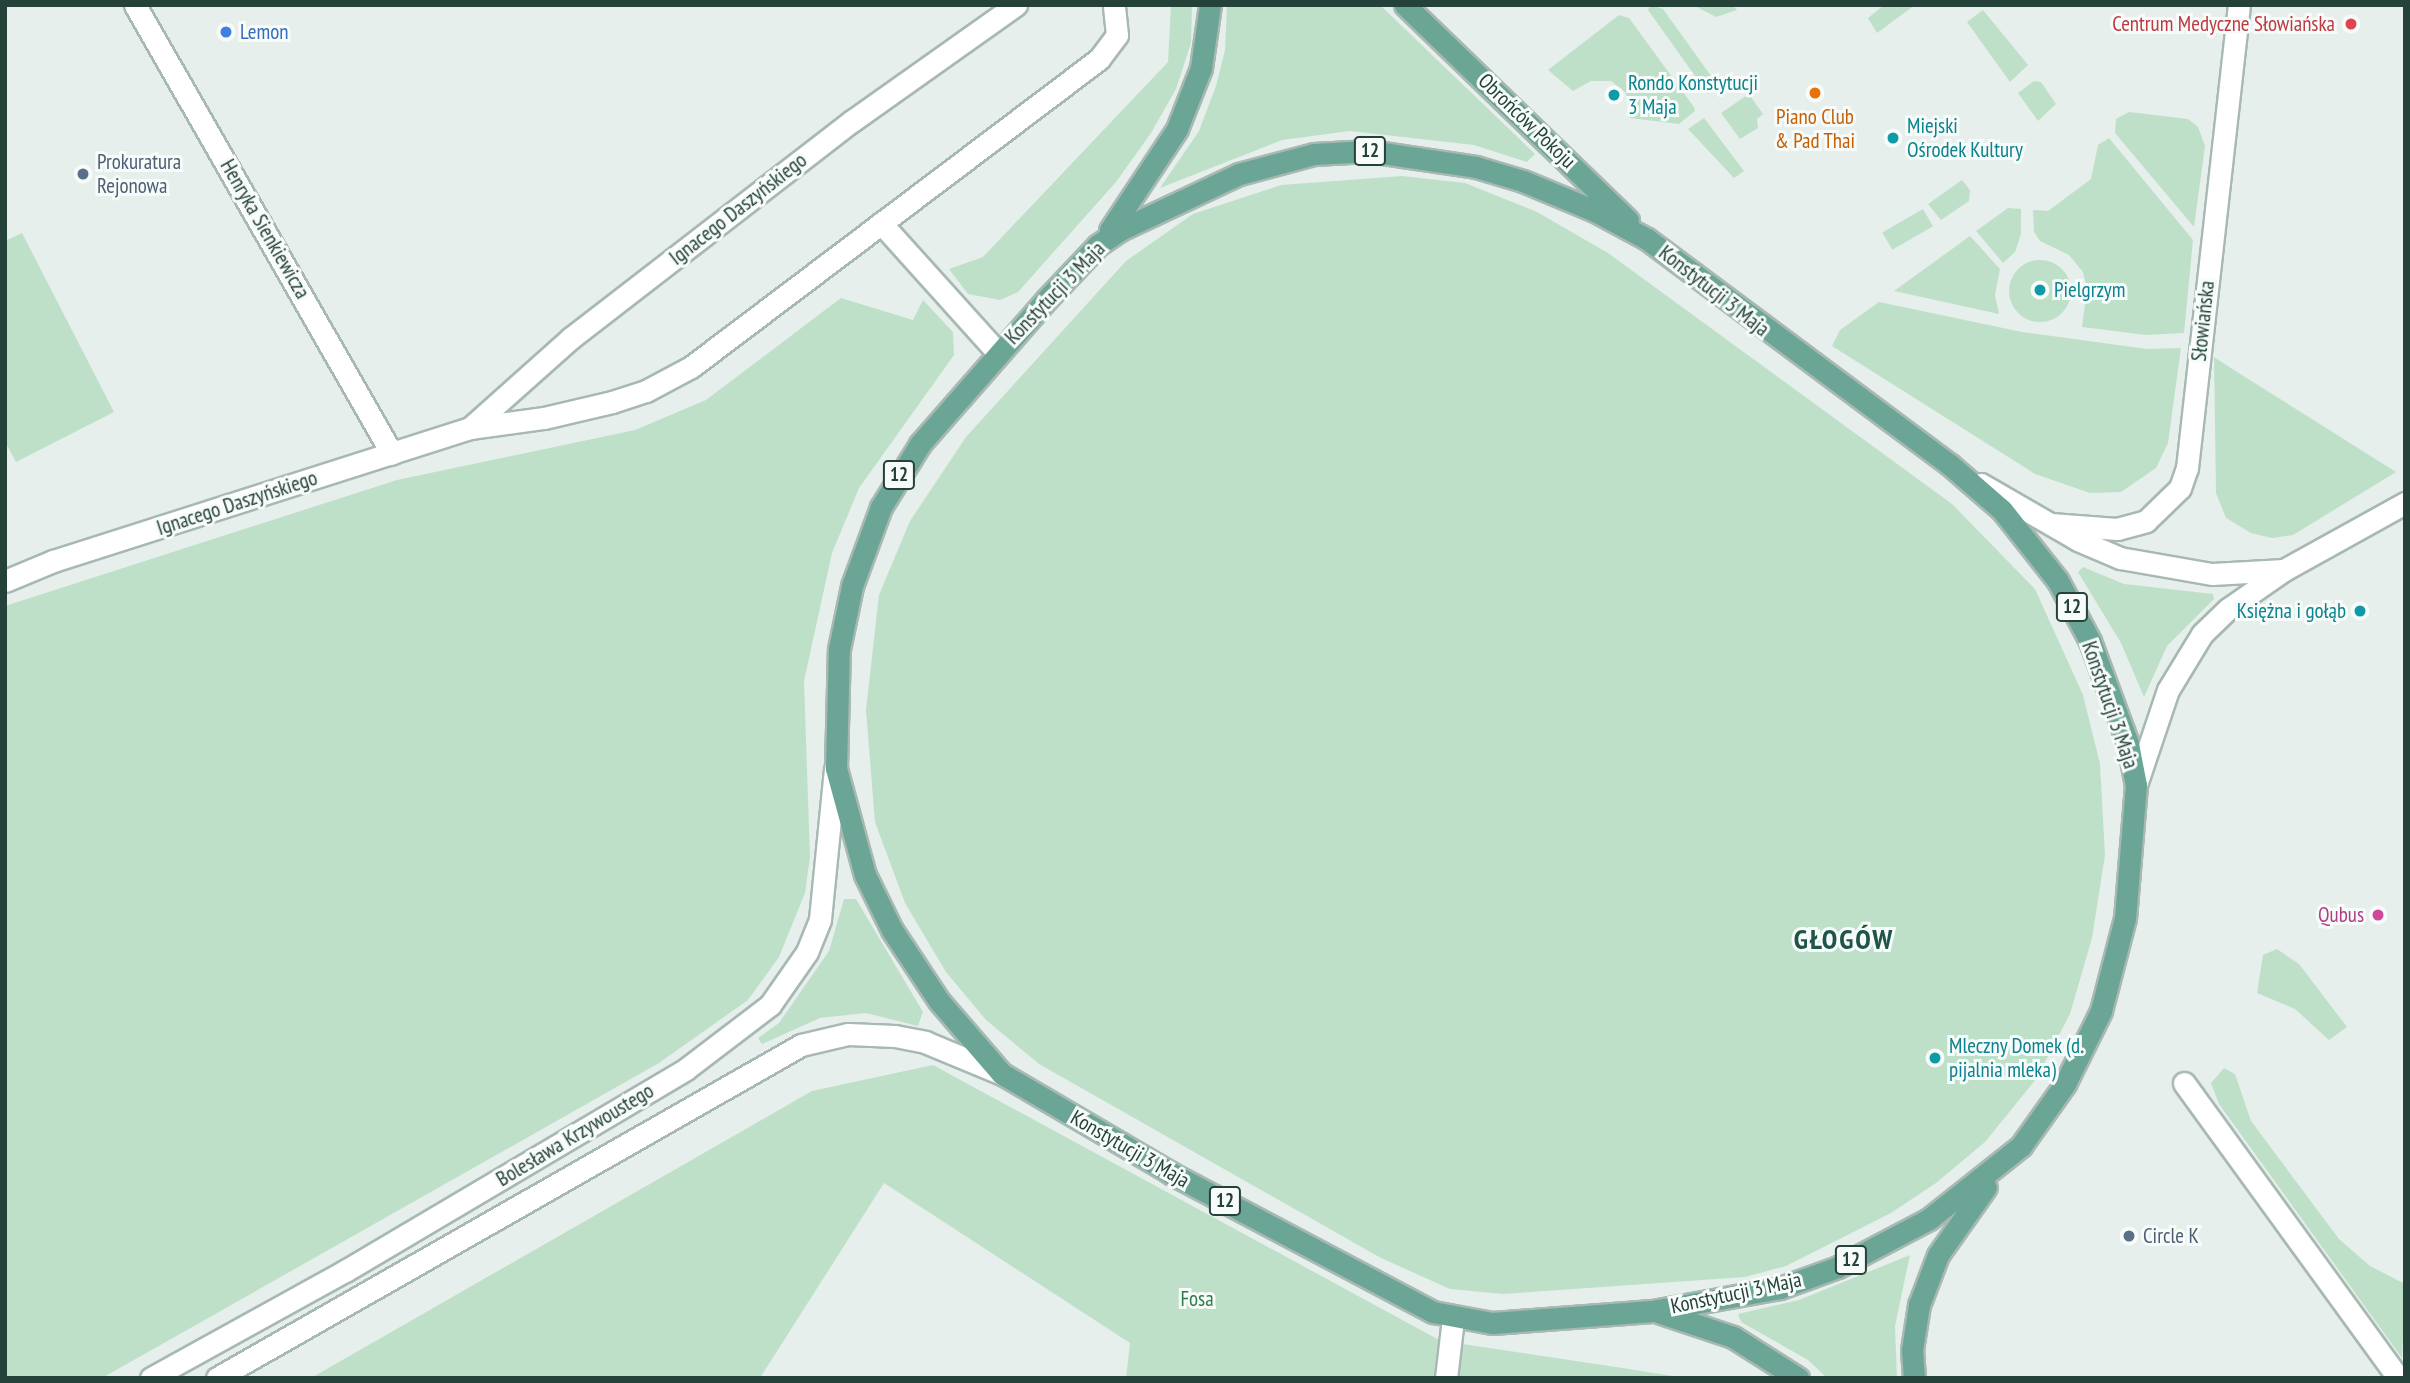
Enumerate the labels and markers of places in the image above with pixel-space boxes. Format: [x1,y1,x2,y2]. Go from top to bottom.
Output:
place label: Centrum Medyczne Słowiańska [2112,11,2335,37]
marker: Centrum Medyczne Słowiańska [2341,14,2361,34]
place label: Lemon [240,19,288,45]
marker: Lemon [218,24,234,40]
place label: Rondo Konstytucji 3 Maja [1628,70,1758,120]
marker: Piano Club & Pad Thai [1807,85,1823,101]
marker: Rondo Konstytucji 3 Maja [1606,87,1622,103]
place label: Piano Club & Pad Thai [1775,104,1855,154]
place label: Miejski Ośrodek Kultury [1907,113,2023,163]
marker: Miejski Ośrodek Kultury [1885,130,1901,146]
place label: Prokuratura Rejonowa [97,149,181,199]
marker: Prokuratura Rejonowa [75,166,91,182]
place label: Pielgrzym [2054,277,2125,303]
marker: Pielgrzym [2032,282,2048,298]
place label: Księżna i gołąb [2237,598,2346,624]
marker: Księżna i gołąb [2352,603,2368,619]
place label: Qubus [2318,902,2364,928]
marker: Qubus [2370,907,2386,923]
place label: Mleczny Domek (d. pijalnia mleka) [1949,1033,2085,1083]
marker: Mleczny Domek (d. pijalnia mleka) [1927,1050,1943,1066]
place label: Circle K [2143,1223,2199,1249]
marker: Circle K [2121,1228,2137,1244]

